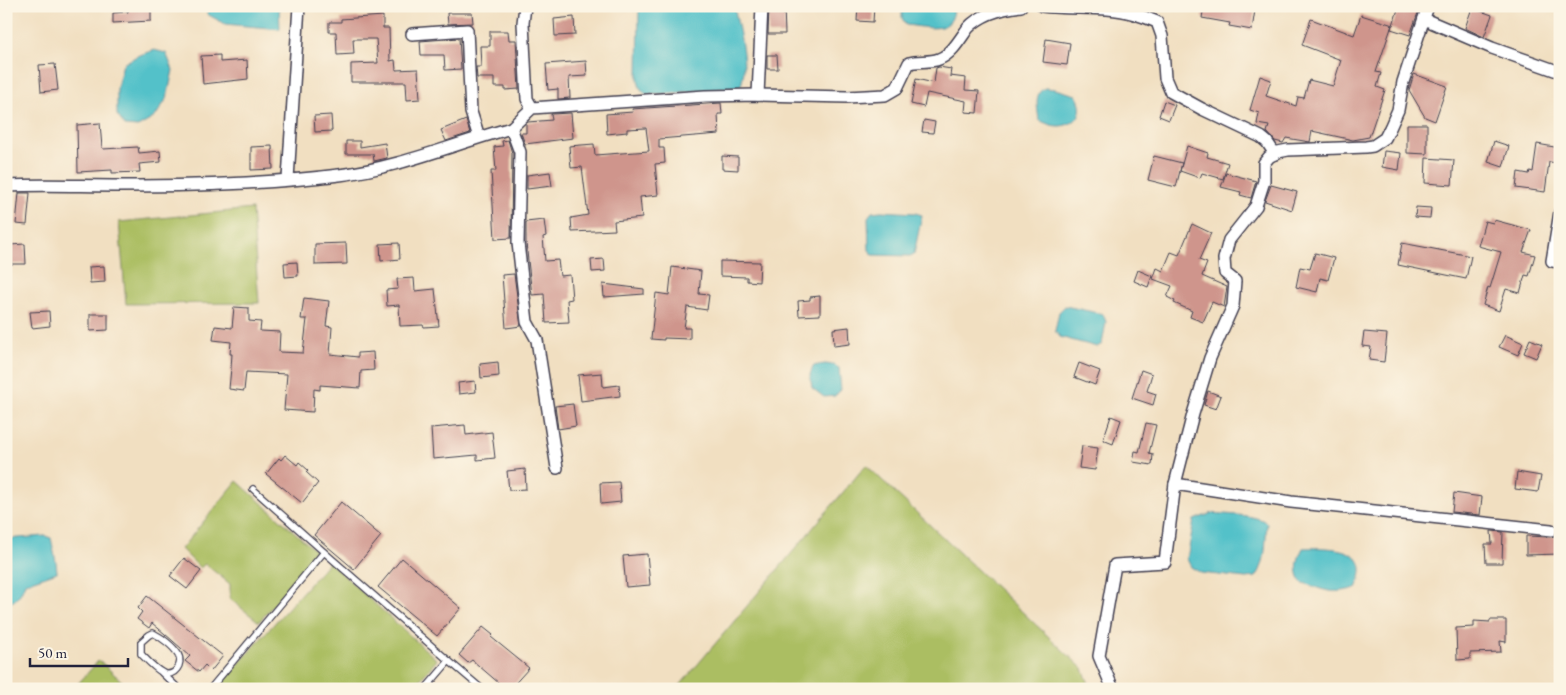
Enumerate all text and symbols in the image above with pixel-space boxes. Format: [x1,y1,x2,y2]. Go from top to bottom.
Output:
scale bar [30,635,128,667]
text: 50 m [38,643,67,662]

